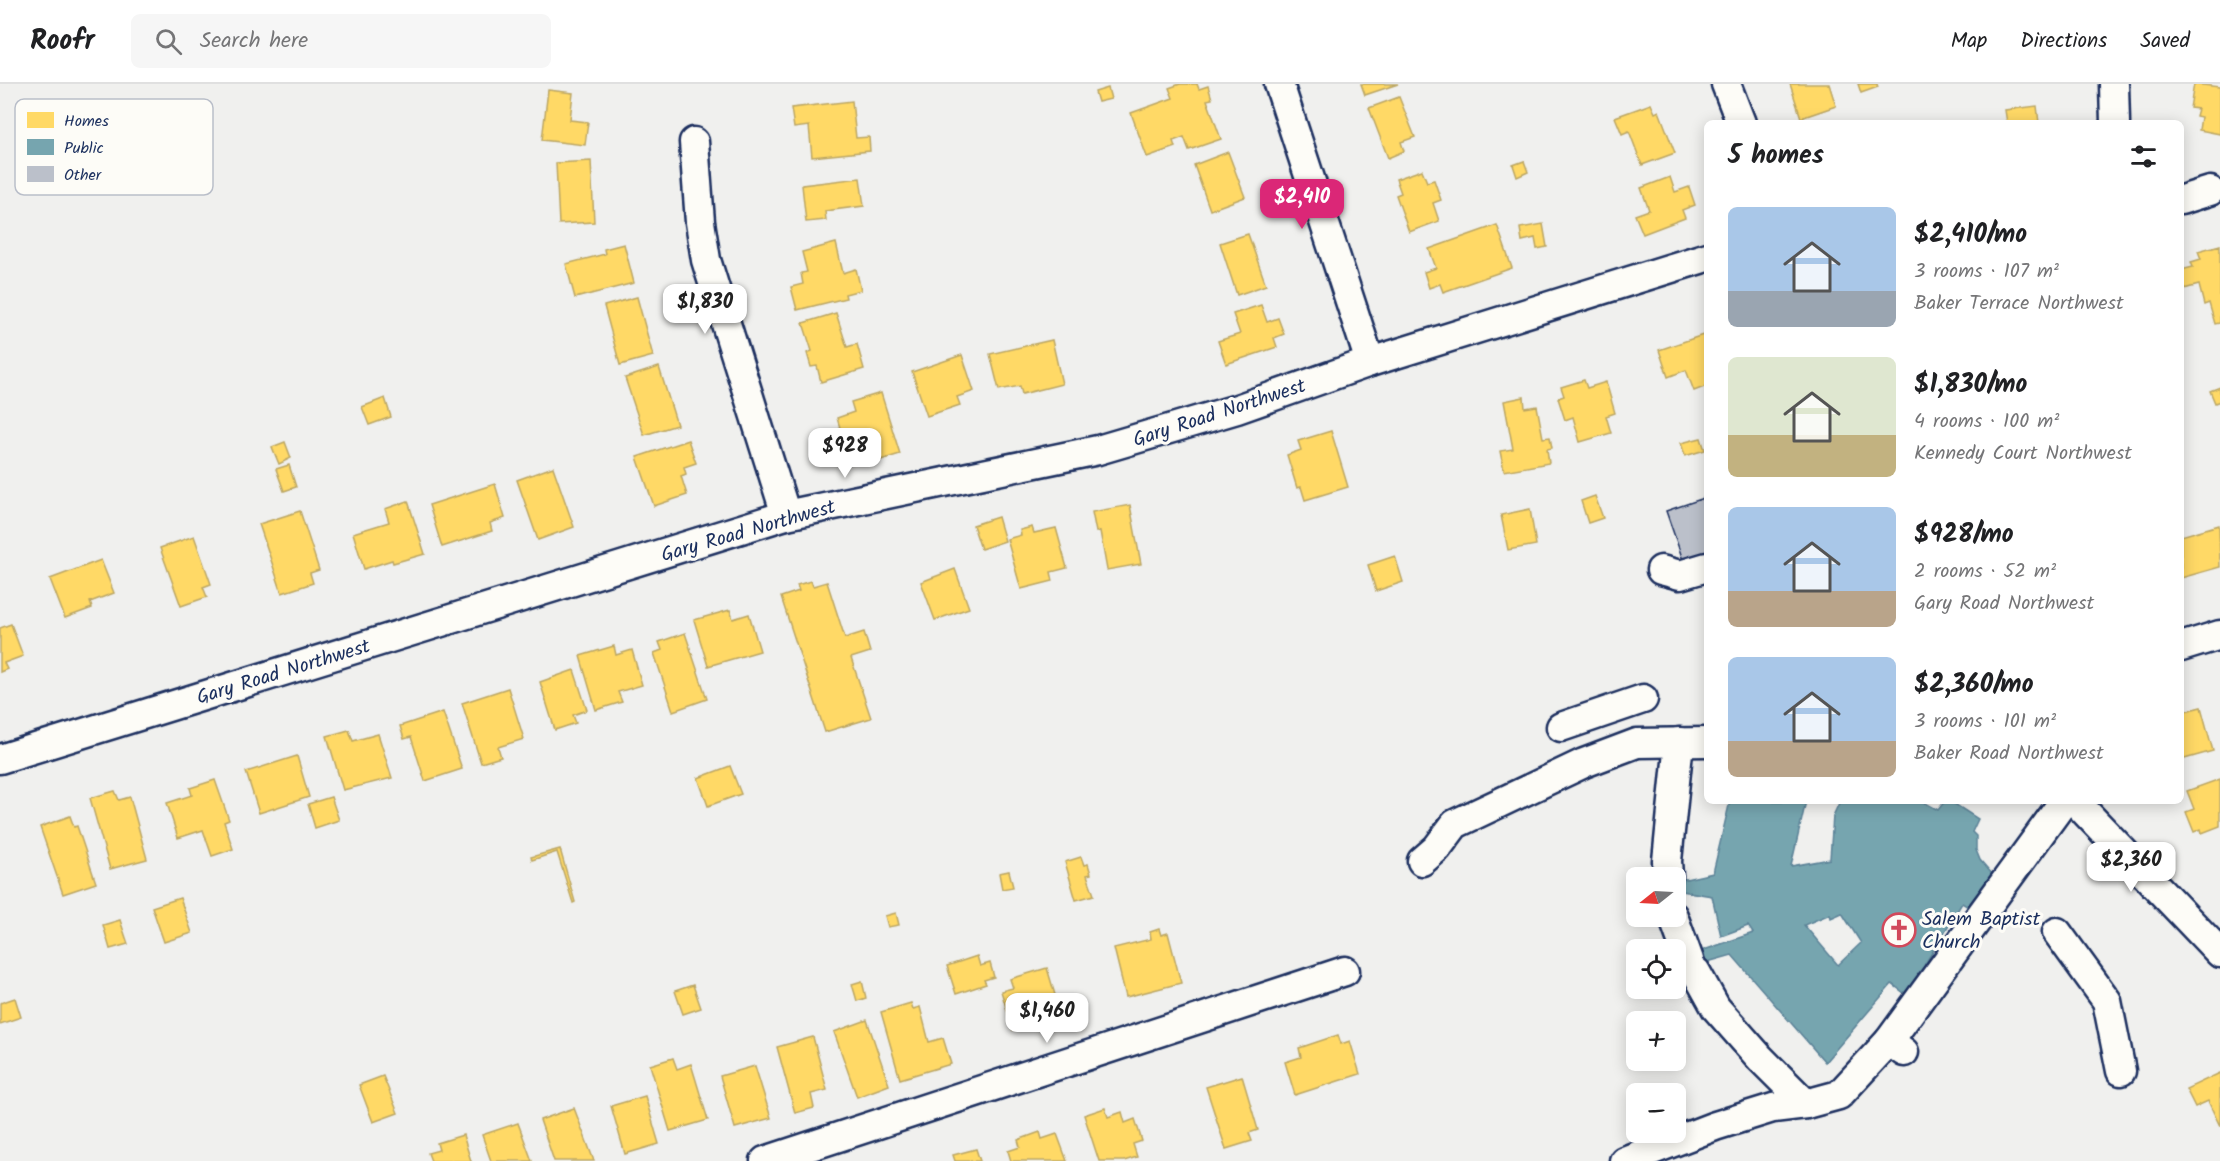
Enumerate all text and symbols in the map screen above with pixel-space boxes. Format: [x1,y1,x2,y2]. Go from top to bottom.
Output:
search box [131,14,551,68]
text: Roofr [30,19,95,64]
text: Search here [200,24,308,59]
icon: search [152,25,185,58]
text: Map [1951,25,1987,58]
text: Directions [2020,25,2107,58]
text: Saved [2140,25,2190,58]
legend [15,99,213,195]
text: Homes [64,109,109,134]
text: 5 homes [1728,135,1824,177]
text: Public [64,136,104,161]
icon: filters [2127,140,2160,173]
text: Other [64,163,103,188]
pin: $2,410 [1253,179,1351,230]
text: $2,410 [1274,182,1330,214]
text: $2,410/mo [1914,214,2027,256]
icon: home [1776,231,1848,303]
text: 3 rooms · 107 m² [1914,256,2059,288]
pin: $1,830 [656,284,754,335]
text: $1,830 [677,287,733,319]
text: Baker Terrace Northwest [1914,288,2124,320]
text: $1,830/mo [1914,364,2027,406]
street label: Gary Road Northwest [1129,371,1310,457]
icon: home [1776,381,1848,453]
text: 4 rooms · 100 m² [1914,406,2059,438]
pin: $928 [809,428,881,479]
text: $928 [822,431,868,463]
text: Kennedy Court Northwest [1914,438,2132,470]
street label: Gary Road Northwest [658,492,840,572]
text: $928/mo [1914,514,2014,556]
icon: home [1776,531,1848,603]
text: 2 rooms · 52 m² [1914,556,2056,588]
text: Gary Road Northwest [1914,588,2094,620]
street label: Gary Road Northwest [193,631,375,715]
text: $2,360/mo [1914,664,2034,706]
icon: home [1776,681,1848,753]
text: 3 rooms · 101 m² [1914,706,2056,738]
text: Baker Road Northwest [1914,738,2104,770]
pin: $2,360 [2082,842,2180,893]
text: $2,360 [2101,845,2161,877]
north arrow [1626,867,1686,927]
map controls [1626,867,1686,1143]
place label: Salem Baptist Church [1922,904,2041,959]
church icon: Salem Baptist Church [1881,912,1917,948]
button: locate [1626,939,1686,999]
pin: $1,460 [998,993,1096,1044]
text: $1,460 [1019,996,1075,1028]
button: + [1626,1011,1686,1071]
button: − [1626,1083,1686,1143]

